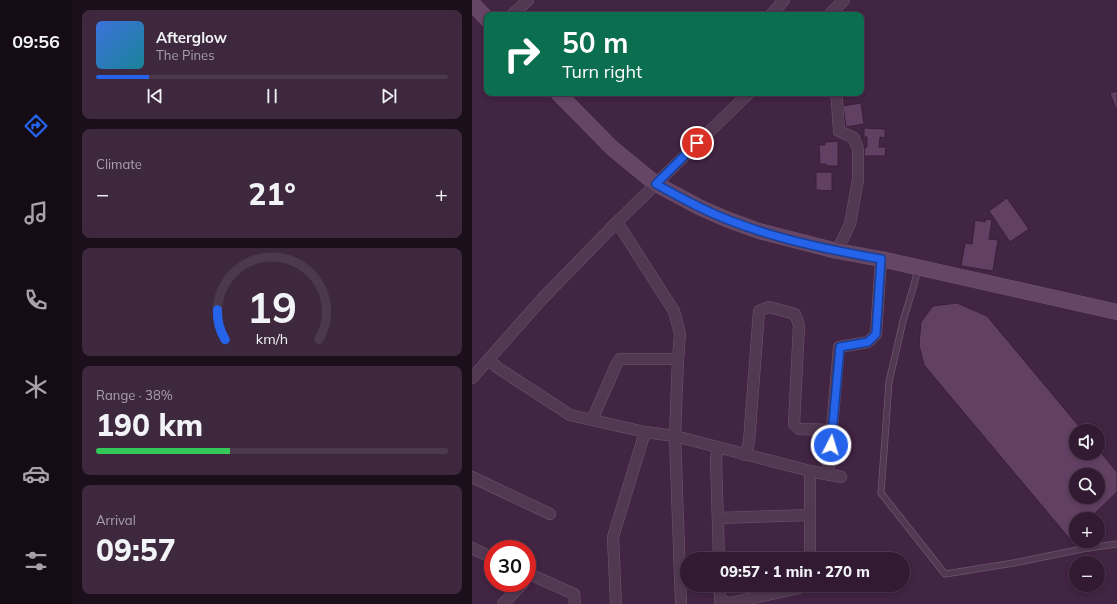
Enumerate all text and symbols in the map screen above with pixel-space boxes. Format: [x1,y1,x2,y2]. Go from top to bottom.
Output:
text: 50 m [562,25,628,60]
text: Afterglow [156,28,227,47]
icon: right [496,28,548,80]
text: 09:56 [12,30,60,53]
text: The Pines [156,47,215,63]
text: Turn right [562,60,642,83]
icon: previous [144,85,166,107]
icon: pause [261,85,283,107]
icon: next [378,85,400,107]
icon: directions [22,112,50,140]
pin [680,126,714,160]
icon: arrive [686,132,708,154]
text: Climate [96,156,142,172]
text: 21° [248,175,296,213]
text: − [96,180,109,208]
text: + [435,180,448,208]
icon: music [22,199,50,227]
text: 19 [247,281,297,333]
icon: phone [22,286,50,314]
text: km/h [256,330,288,348]
icon: climate [22,373,50,401]
text: Range · 38% [96,387,173,403]
text: 190 km [96,406,203,444]
position arrow [810,424,852,466]
map controls [1069,424,1105,592]
button: sound [1069,424,1105,460]
icon: car [22,460,50,488]
button: search [1069,468,1105,504]
text: Arrival [96,512,136,528]
button: + [1069,512,1105,548]
text: 09:57 [96,531,176,569]
speed limit sign: 30 [484,540,536,592]
icon: filters [22,547,50,575]
button: − [1069,556,1105,592]
text: 09:57 · 1 min · 270 m [720,562,870,581]

